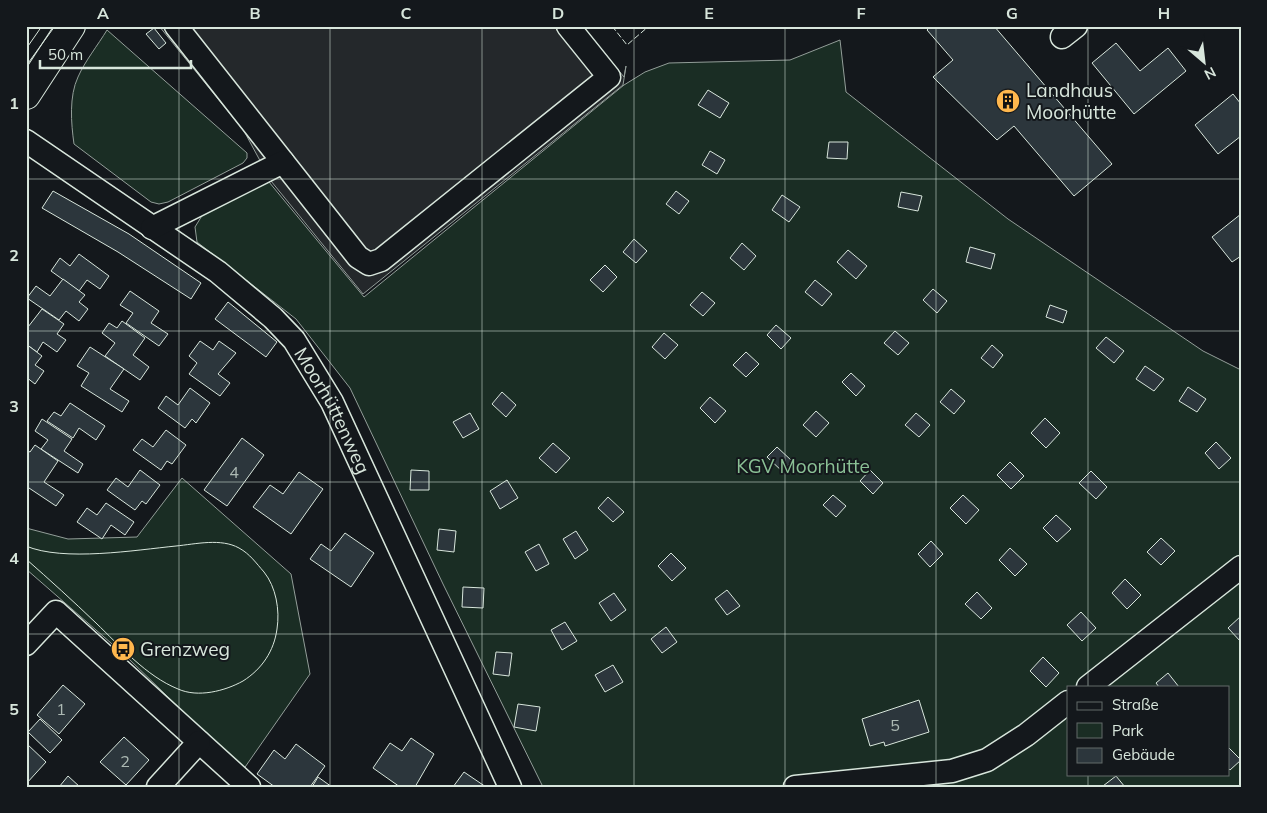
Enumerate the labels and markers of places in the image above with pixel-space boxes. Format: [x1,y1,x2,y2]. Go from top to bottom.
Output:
place label: Landhaus Moorhütte [1026,78,1116,124]
building icon: Landhaus Moorhütte [995,88,1021,114]
bus stop icon: Grenzweg [110,636,136,662]
place label: Grenzweg [140,637,230,661]

